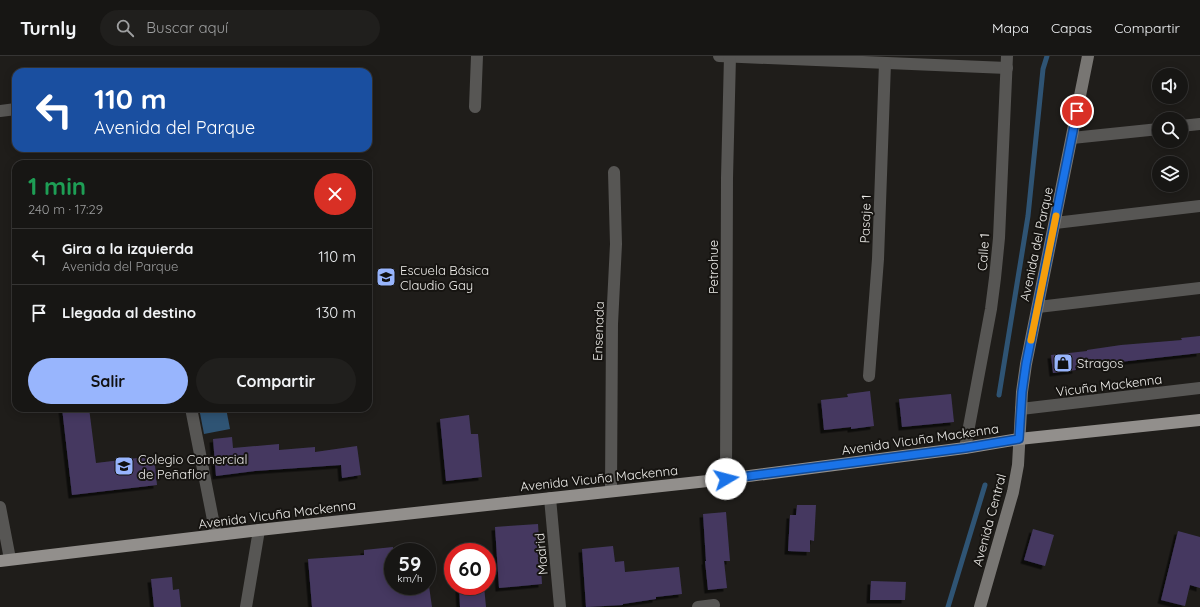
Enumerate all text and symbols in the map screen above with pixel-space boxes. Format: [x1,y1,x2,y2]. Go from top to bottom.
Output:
search box [100,10,380,46]
text: Turnly [20,16,76,40]
icon: search [114,17,136,39]
text: Buscar aquí [146,18,228,37]
text: Mapa [992,19,1029,37]
text: Capas [1051,19,1092,37]
text: Compartir [1114,19,1180,37]
map controls [1152,68,1188,192]
button: sound [1152,68,1188,104]
text: 110 m [94,81,167,116]
icon: left [28,84,80,136]
pin [1060,94,1094,128]
icon: arrive [1066,100,1088,122]
button: search [1152,112,1188,148]
text: Avenida del Parque [94,116,255,139]
button: layers [1152,156,1188,192]
text: 1 min [28,171,86,201]
button: close [314,173,356,215]
street label: Avenida del Parque [1016,185,1056,303]
street label: Pasaje 1 [856,194,874,244]
text: 240 m · 17:29 [28,201,103,217]
street label: Calle 1 [974,233,992,271]
text: Gira a la izquierda [62,239,194,258]
street label: Petrohue [705,240,721,294]
icon: left [28,246,50,268]
text: 110 m [318,247,356,266]
text: Avenida del Parque [62,258,178,274]
place label: Escuela Básica Claudio Gay [400,262,489,293]
school or university icon: Escuela Básica Claudio Gay [375,266,397,288]
street label: Ensenada [589,301,607,361]
icon: arrive [28,302,50,324]
text: Llegada al destino [62,303,196,322]
text: 130 m [316,303,356,322]
shop icon: Stragos [1052,352,1074,374]
place label: Stragos [1077,355,1123,371]
button: Salir [28,358,188,404]
button: Compartir [196,358,356,404]
street label: Vicuña Mackenna [1055,371,1163,399]
street label: Avenida Vicuña Mackenna [840,420,1000,458]
place label: Colegio Comercial de Peñaflor [138,451,247,482]
school or university icon: Colegio Comercial de Peñaflor [113,455,135,477]
position arrow [705,458,747,500]
street label: Avenida Vicuña Mackenna [519,462,679,494]
street label: Avenida Central [969,472,1009,568]
street label: Avenida Vicuña Mackenna [197,496,357,532]
street label: Madrid [531,532,551,576]
speed limit sign: 60 [444,543,496,595]
text: 59 [399,551,421,576]
text: km/h [397,572,423,585]

